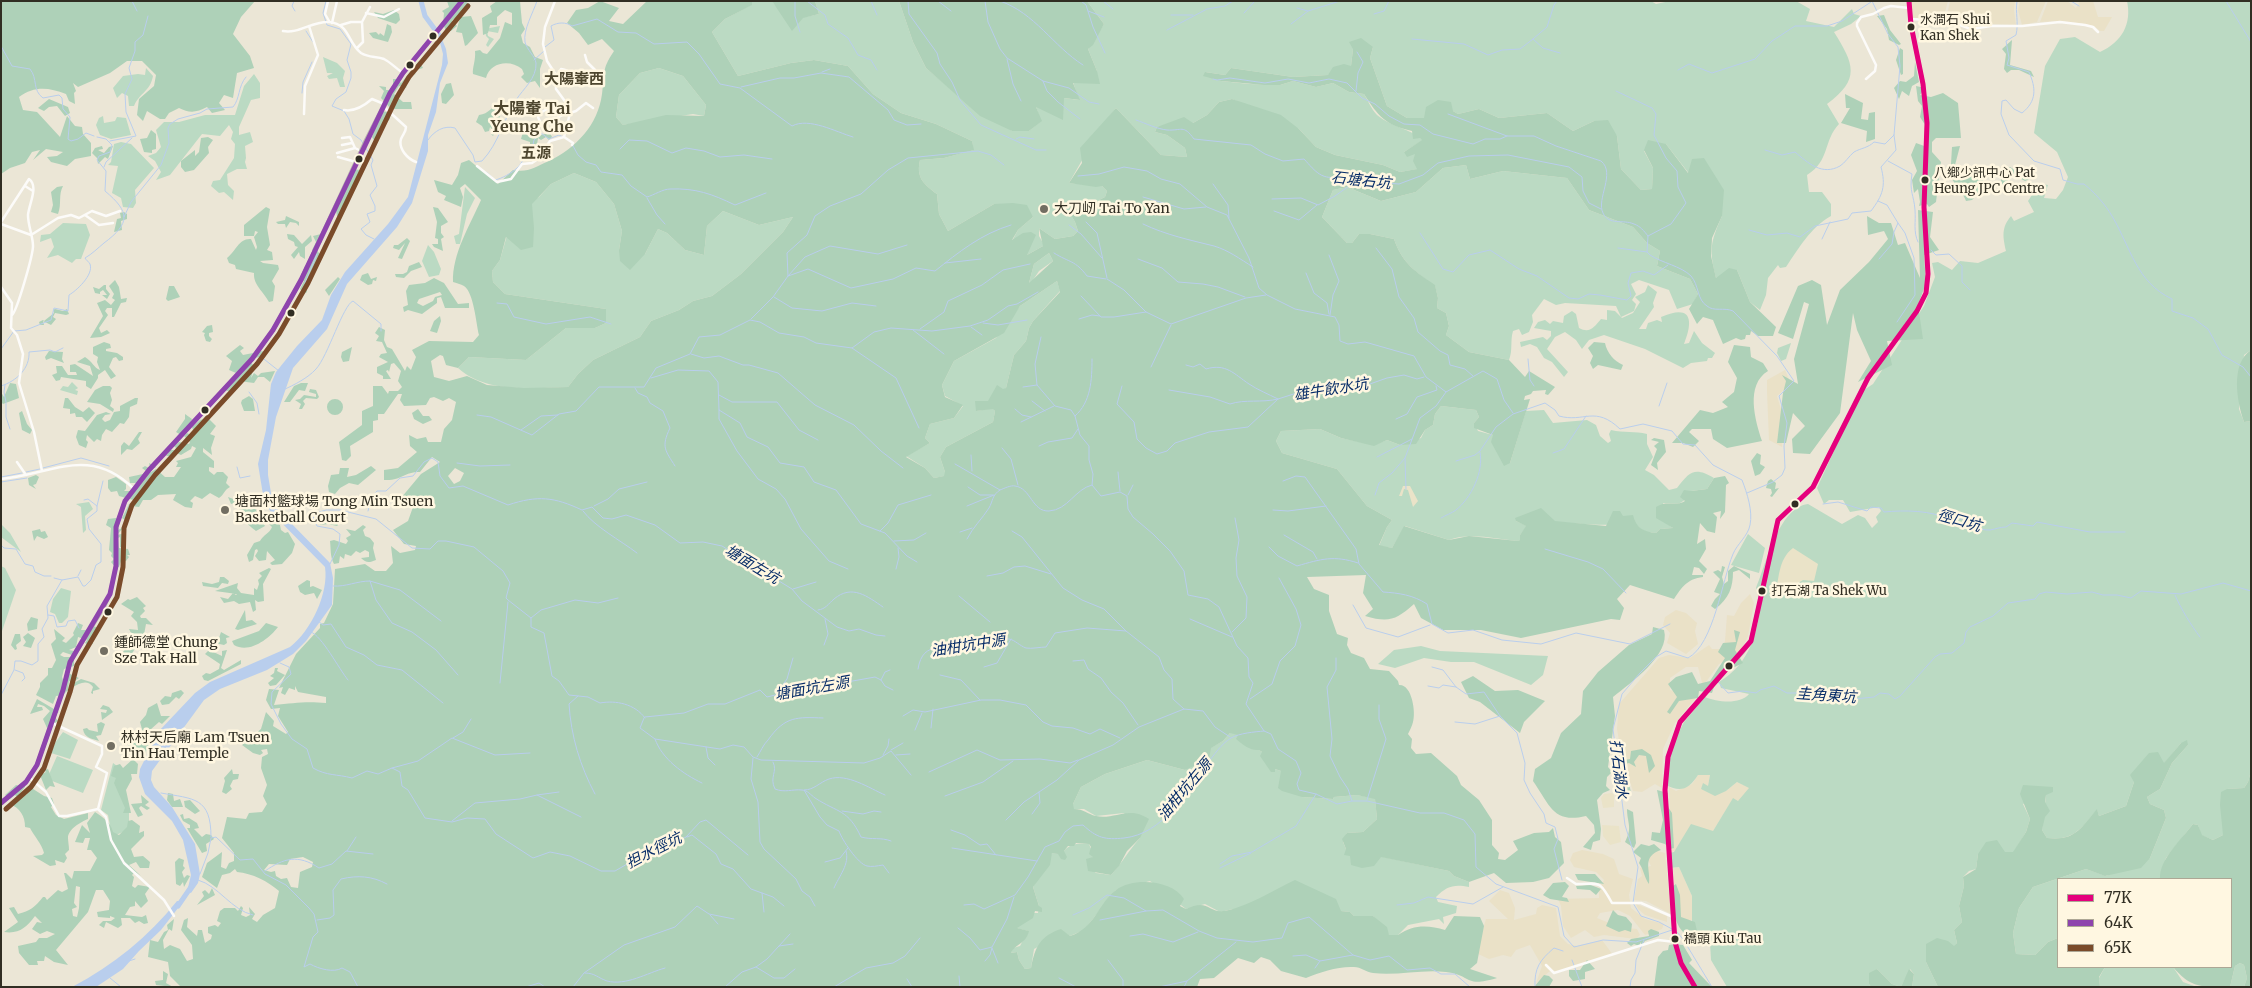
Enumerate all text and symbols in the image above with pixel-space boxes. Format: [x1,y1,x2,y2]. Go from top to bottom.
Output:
place label: 水澗石 Shui Kan Shek [1920,12,1990,43]
marker: 水澗石 Shui Kan Shek [1906,22,1916,32]
unlabelled marker [428,31,438,41]
unlabelled marker [405,60,415,70]
district label: 大陽輋西 [544,71,604,89]
district label: 大陽輋 Tai Yeung Che [491,99,573,137]
district label: 五源 [521,145,551,163]
unlabelled marker [354,154,364,164]
place label: 八鄉少訊中心 Pat Heung JPC Centre [1934,165,2044,196]
water label: 石塘右坑 [1330,169,1392,193]
marker: 八鄉少訊中心 Pat Heung JPC Centre [1920,175,1930,185]
place label: 大刀屻 Tai To Yan [1054,201,1170,217]
marker: 大刀屻 Tai To Yan [1038,203,1050,215]
unlabelled marker [286,308,296,318]
water label: 雄牛飲水坑 [1293,375,1369,405]
unlabelled marker [200,405,210,415]
place label: 塘面村籃球場 Tong Min Tsuen Basketball Court [235,494,433,526]
unlabelled marker [1790,499,1800,509]
marker: 塘面村籃球場 Tong Min Tsuen Basketball Court [219,504,231,516]
water label: 徑口坑 [1935,506,1983,536]
water label: 塘面左坑 [722,542,782,588]
place label: 打石湖 Ta Shek Wu [1771,583,1887,599]
marker: 打石湖 Ta Shek Wu [1757,586,1767,596]
unlabelled marker [103,607,113,617]
water label: 油柑坑中源 [930,631,1006,661]
place label: 鍾師德堂 Chung Sze Tak Hall [114,635,218,668]
marker: 鍾師德堂 Chung Sze Tak Hall [98,645,110,657]
unlabelled marker [1724,661,1734,671]
water label: 塘面坑左源 [774,674,850,704]
water label: 圭角東坑 [1795,685,1857,707]
place label: 林村天后廟 Lam Tsuen Tin Hau Temple [121,730,270,762]
water label: 打石湖水 [1605,738,1631,800]
marker: 林村天后廟 Lam Tsuen Tin Hau Temple [105,740,117,752]
water label: 油柑坑左源 [1154,755,1216,825]
water label: 担水徑坑 [623,829,685,873]
legend [2057,878,2232,968]
text: 77K [2104,888,2132,907]
text: 64K [2104,913,2133,932]
place label: 橋頭 Kiu Tau [1684,931,1762,947]
marker: 橋頭 Kiu Tau [1670,934,1680,944]
text: 65K [2104,938,2132,957]

